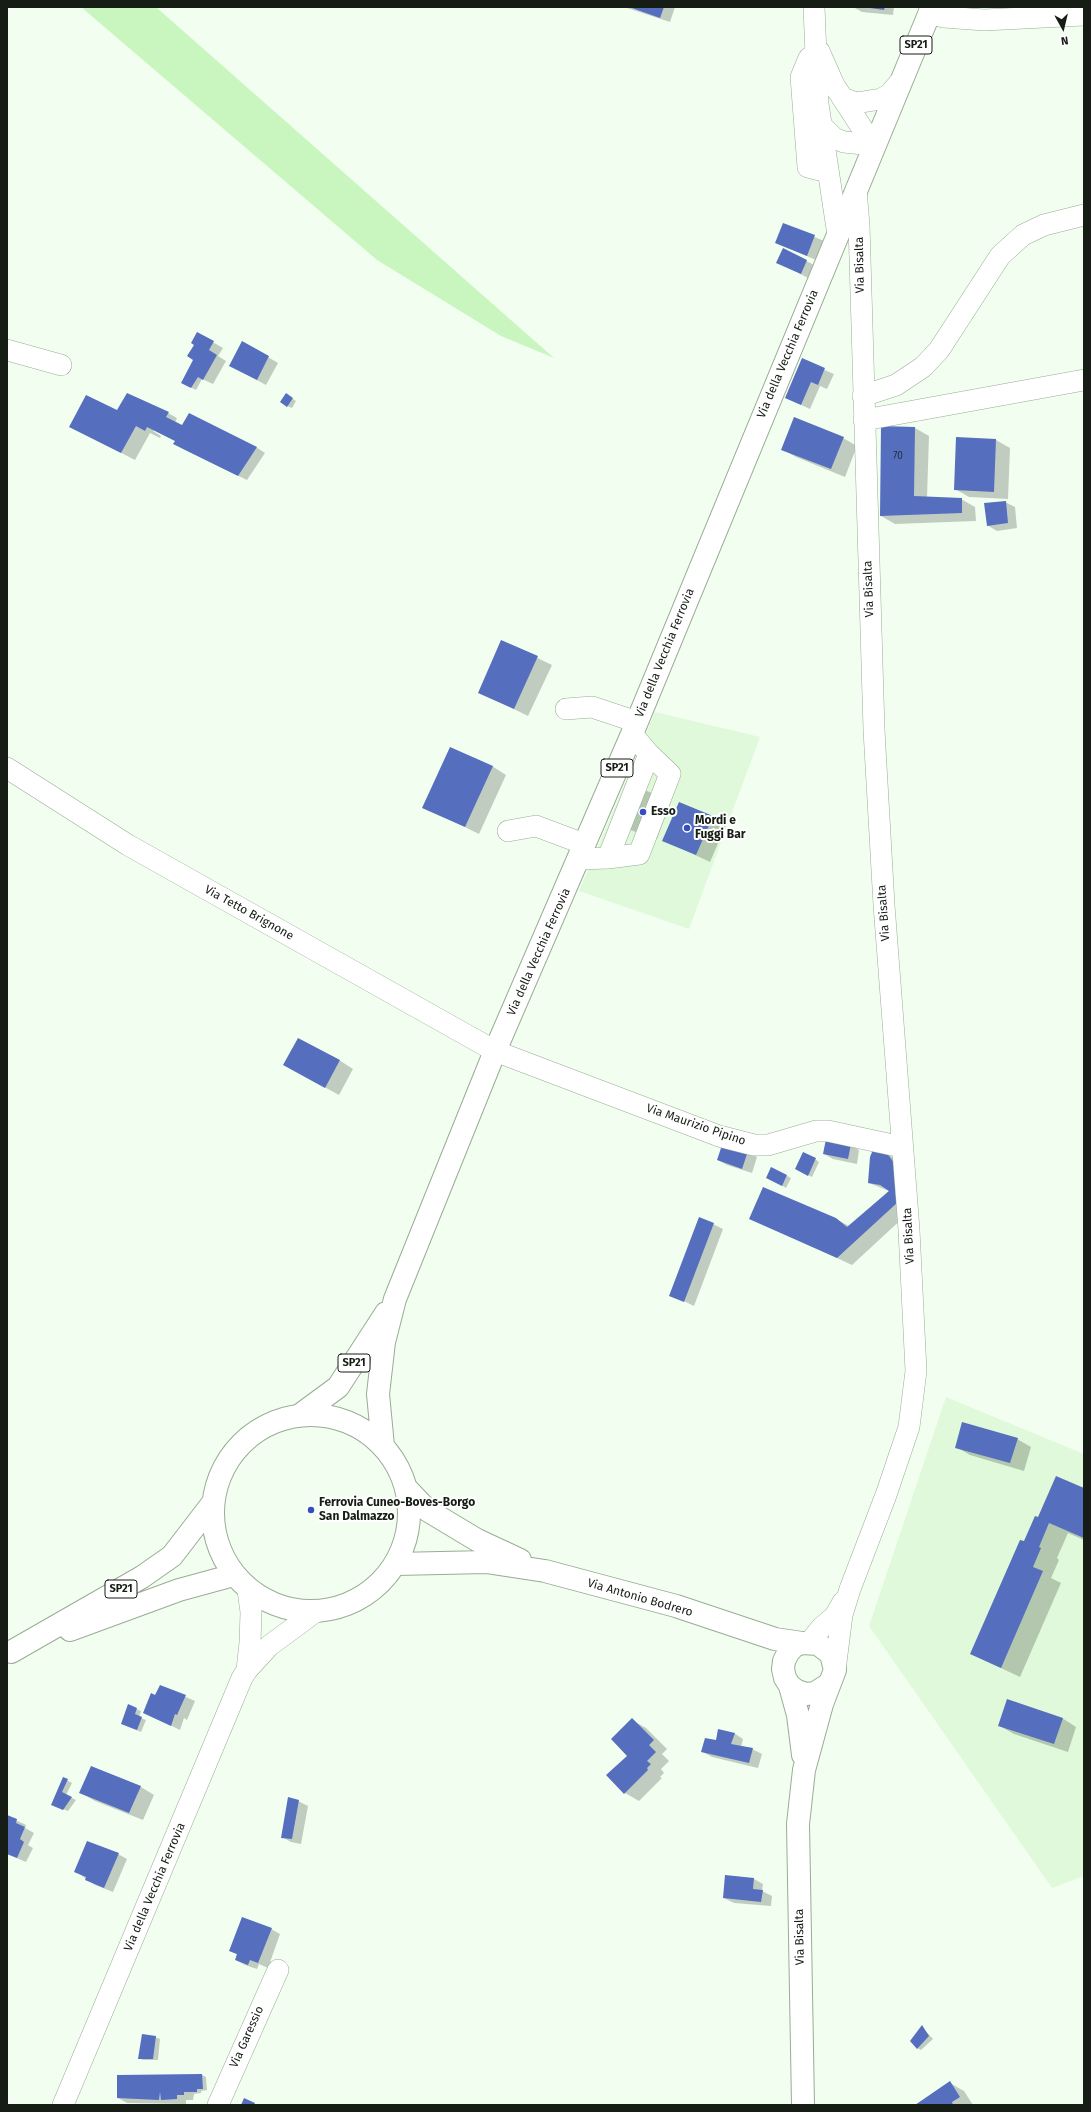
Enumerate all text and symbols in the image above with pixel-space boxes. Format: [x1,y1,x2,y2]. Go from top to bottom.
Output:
north arrow [1043,8,1083,48]
text: N [1060,33,1069,47]
road number: SP21 [900,36,932,54]
street label: Via Bisalta [852,237,868,293]
street label: Via della Vecchia Ferrovia [754,288,822,420]
house number: 70 [893,450,903,462]
street label: Via Bisalta [861,560,877,618]
street label: Via della Vecchia Ferrovia [632,586,698,720]
road number: SP21 [601,759,633,777]
place label: Esso [651,805,676,819]
marker: Esso [638,807,648,817]
place label: Mordi e Fuggi Bar [695,814,746,842]
marker: Mordi e Fuggi Bar [682,823,692,833]
street label: Via Tetto Brignone [202,883,296,943]
street label: Via Bisalta [875,884,893,942]
street label: Via della Vecchia Ferrovia [504,886,574,1018]
street label: Via Maurizio Pipino [644,1101,748,1149]
street label: Via Bisalta [900,1207,918,1265]
road number: SP21 [338,1354,370,1372]
place label: Ferrovia Cuneo-Boves-Borgo San Dalmazzo [319,1496,475,1524]
marker: Ferrovia Cuneo-Boves-Borgo San Dalmazzo [306,1505,316,1515]
street label: Via Antonio Bodrero [586,1576,694,1620]
road number: SP21 [105,1580,137,1598]
street label: Via della Vecchia Ferrovia [121,1821,189,1953]
street label: Via Bisalta [792,1909,808,1965]
street label: Via Garessio [227,2004,267,2070]

